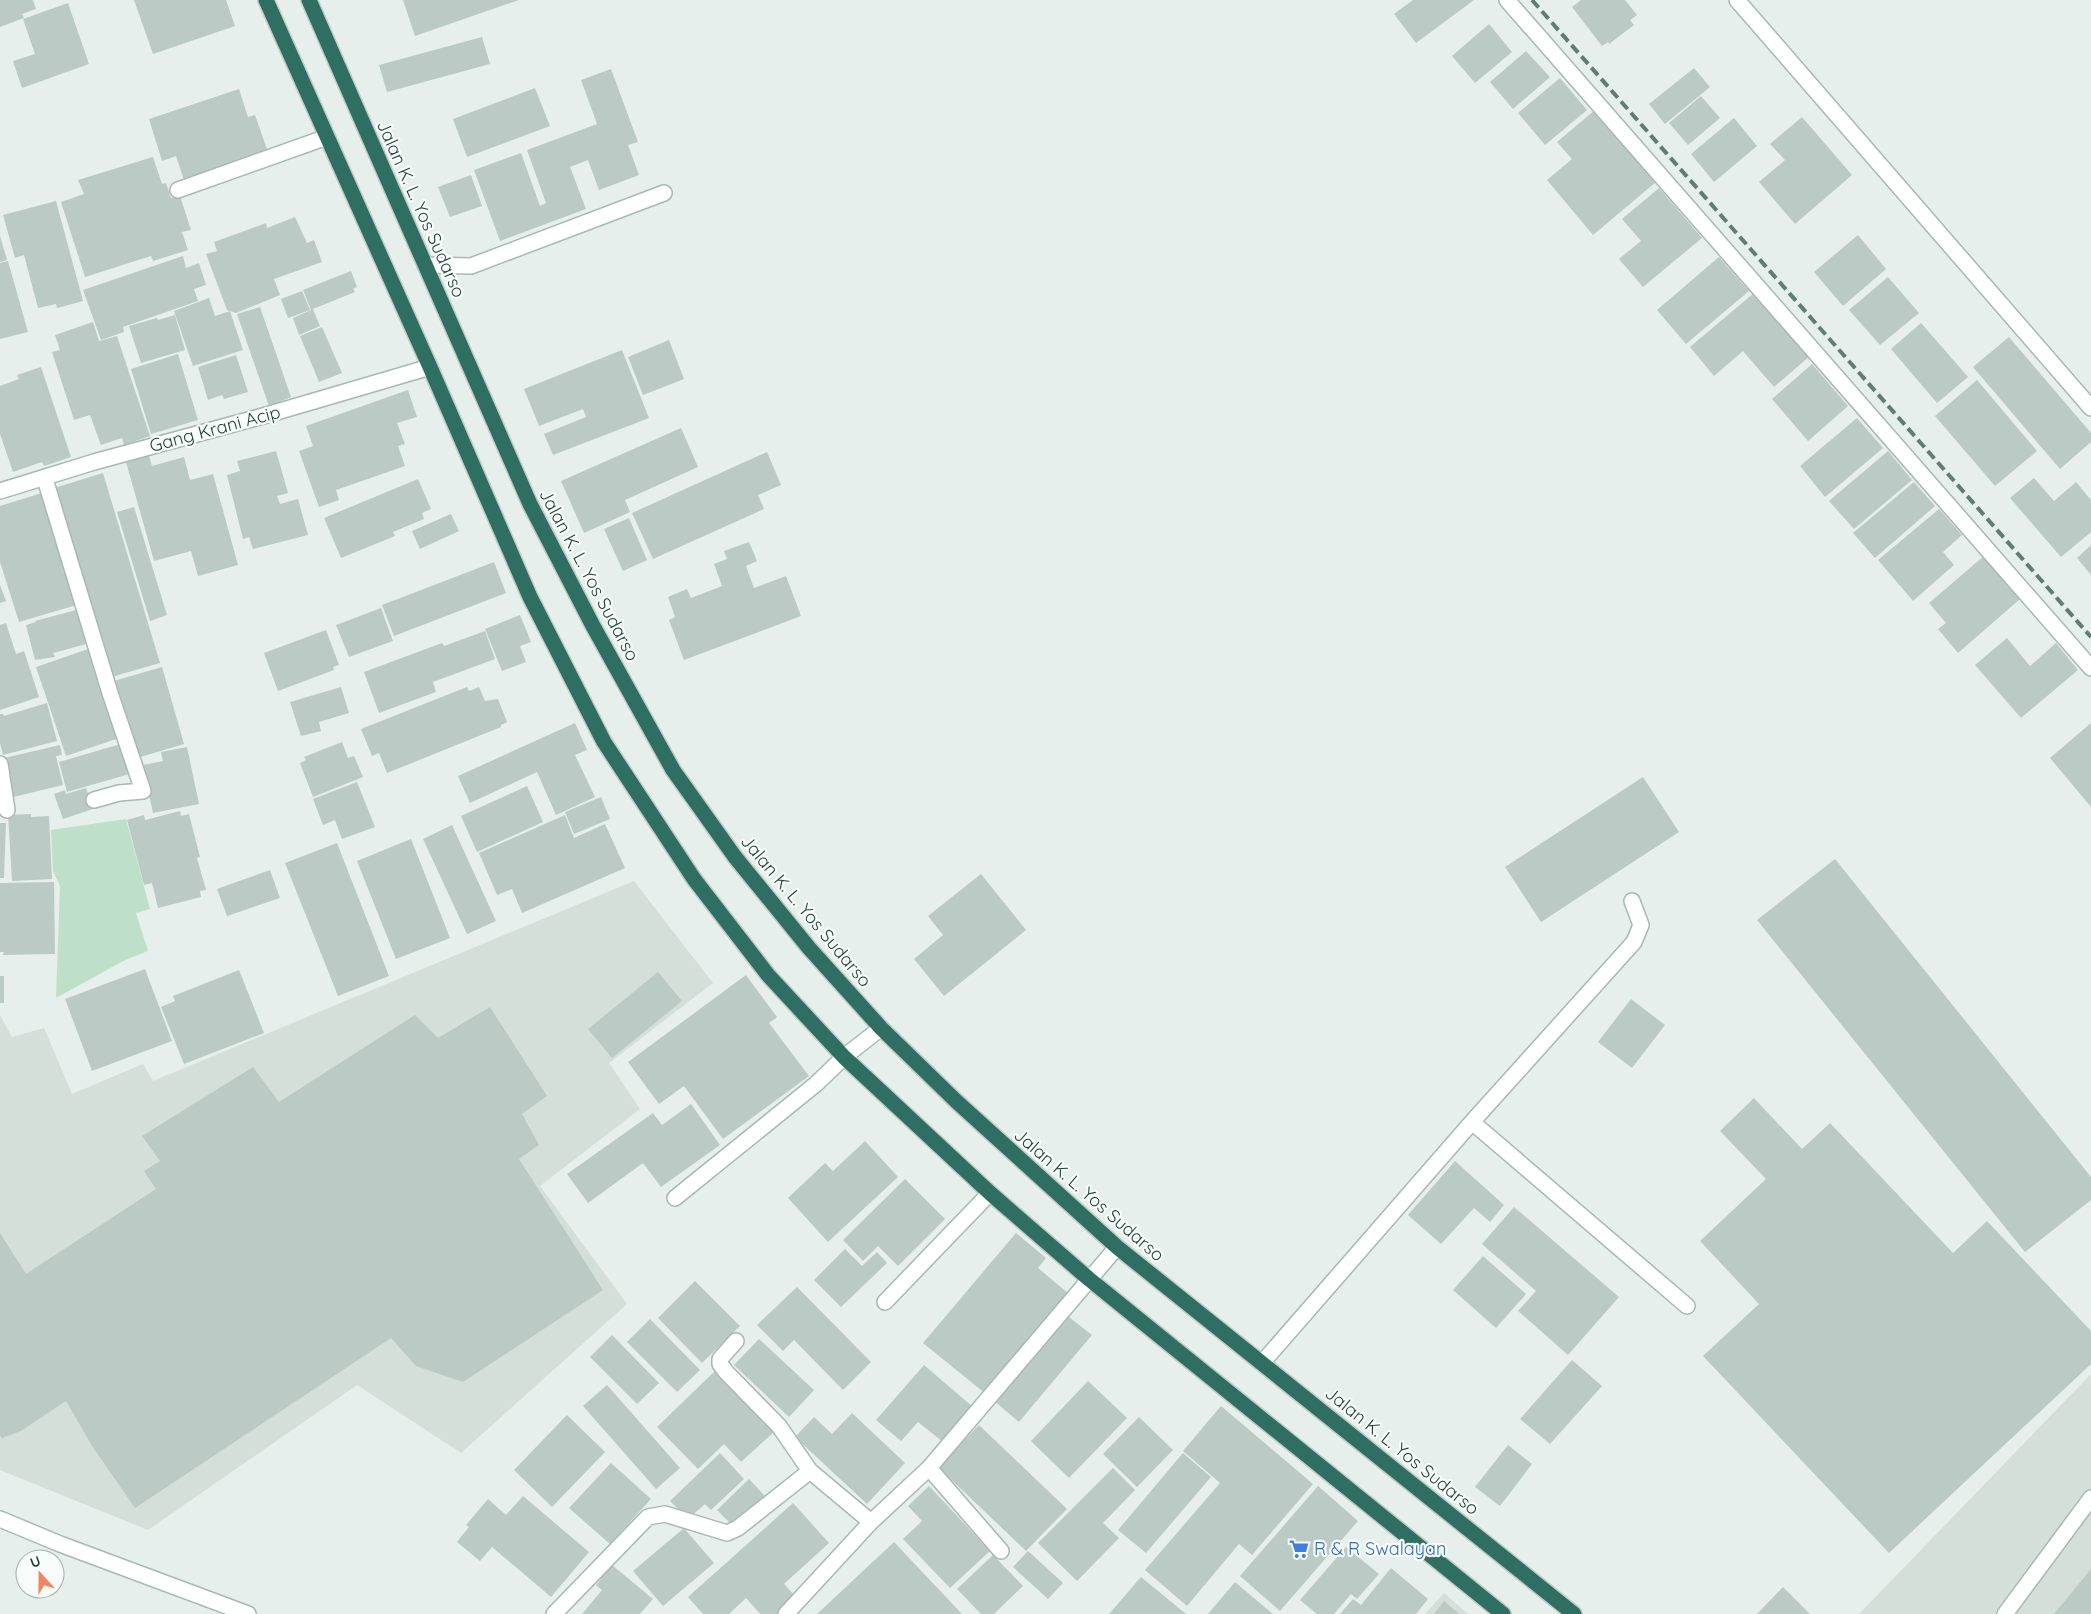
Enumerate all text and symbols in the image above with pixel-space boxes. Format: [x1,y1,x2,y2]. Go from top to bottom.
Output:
street label: Jalan K. L. Yos Sudarso [372,117,471,301]
street label: Gang Krani Acip [147,400,283,457]
street label: Jalan K. L. Yos Sudarso [534,485,645,665]
street label: Jalan K. L. Yos Sudarso [736,830,877,991]
street label: Jalan K. L. Yos Sudarso [1009,1123,1169,1266]
street label: Jalan K. L. Yos Sudarso [1321,1381,1484,1520]
place label: R & R Swalayan [1314,1537,1446,1560]
supermarket icon: R & R Swalayan [1288,1538,1310,1560]
north arrow [15,1549,65,1599]
text: U [28,1552,43,1572]

